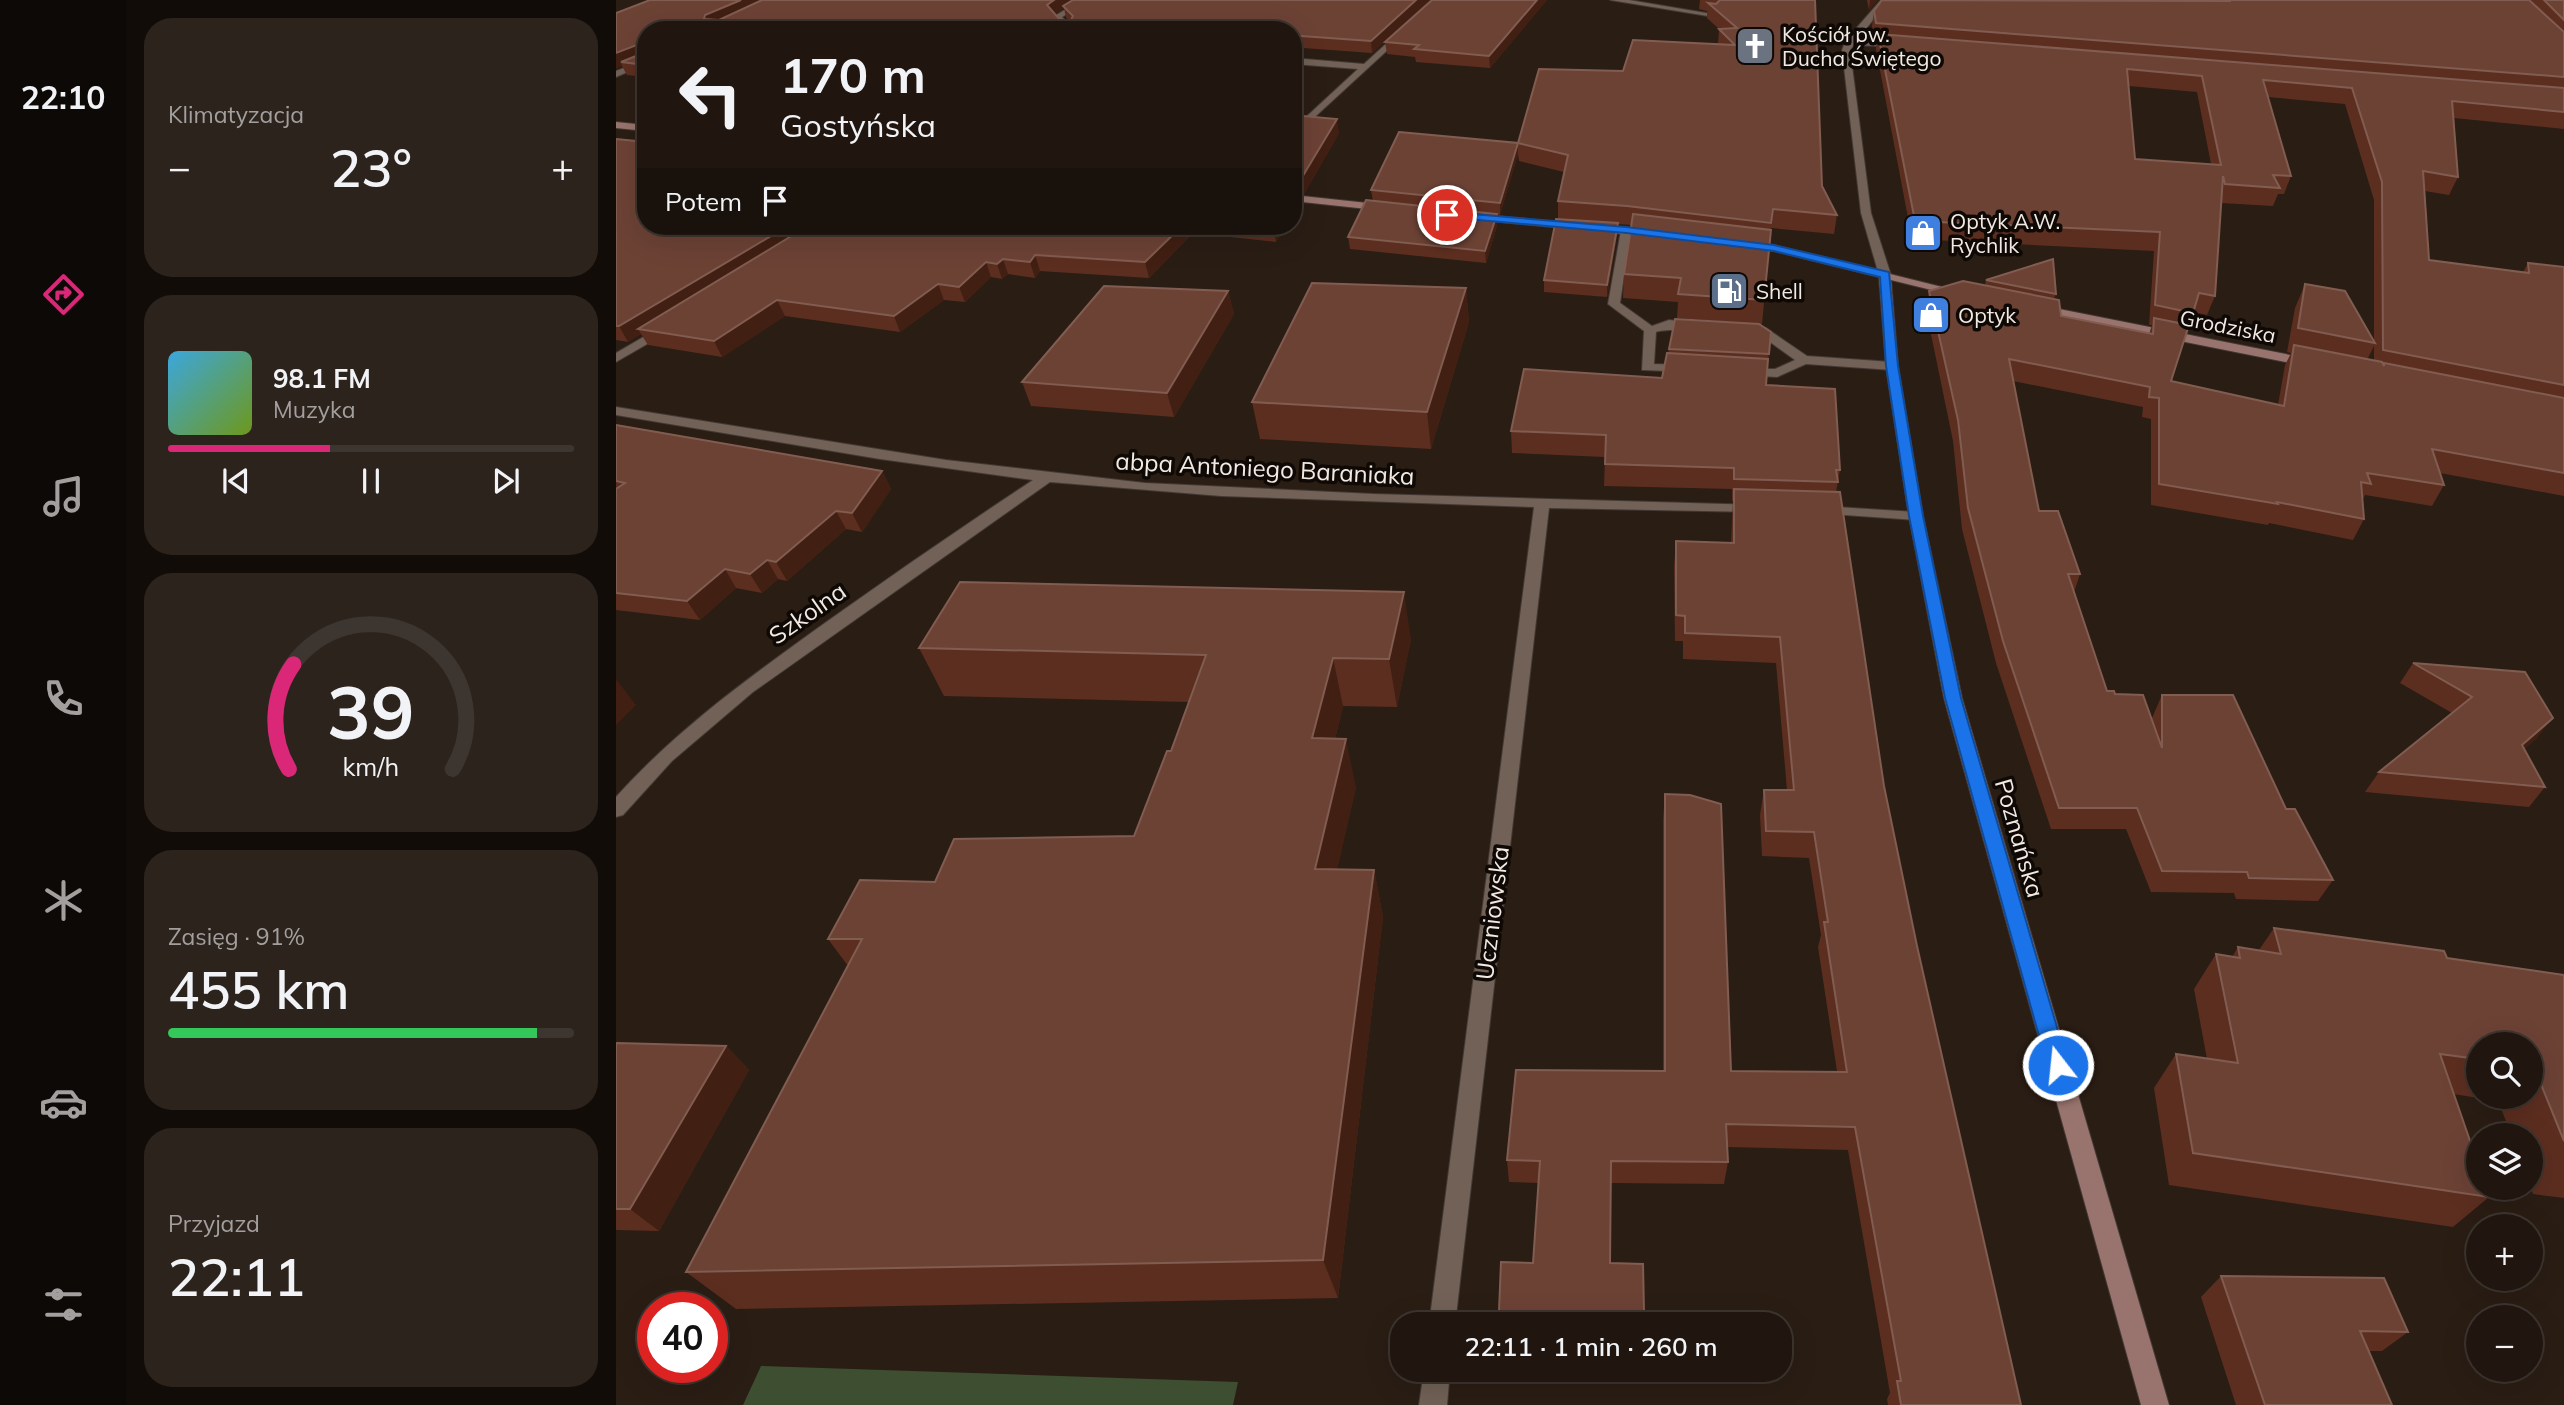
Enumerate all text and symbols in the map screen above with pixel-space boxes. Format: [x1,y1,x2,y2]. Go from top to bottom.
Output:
place label: Kościół pw. Ducha Świętego [1782,21,1942,71]
church icon: Kościół pw. Ducha Świętego [1734,25,1776,67]
text: 170 m [780,44,926,105]
icon: left [665,49,756,140]
text: 22:10 [21,77,105,117]
text: Klimatyzacja [168,100,304,129]
text: Gostyńska [780,105,936,145]
text: 23° [330,135,412,200]
text: − [168,143,191,191]
text: + [551,143,574,191]
icon: arrive [756,182,794,220]
text: Potem [665,185,742,218]
pin [1417,185,1477,245]
icon: arrive [1428,196,1466,234]
place label: Optyk A.W. Rychlik [1950,208,2060,258]
shop icon: Optyk A.W. Rychlik [1902,212,1944,254]
icon: directions [39,270,88,319]
fuel station icon: Shell [1708,270,1750,312]
place label: Shell [1756,278,1803,304]
shop icon: Optyk [1910,294,1952,336]
place label: Optyk [1958,302,2016,328]
street label: Grodziska [2178,304,2278,348]
text: 98.1 FM [273,362,371,395]
text: Muzyka [273,395,356,424]
street label: abpa Antoniego Baraniaka [1115,445,1415,491]
icon: previous [217,462,255,500]
icon: pause [352,462,390,500]
icon: next [487,462,525,500]
icon: music [39,472,88,521]
street label: Szkolna [763,576,851,650]
text: 39 [327,666,415,757]
icon: phone [39,674,88,723]
text: km/h [343,750,399,781]
street label: Poznańska [1989,775,2051,901]
street label: Uczniowska [1469,845,1515,981]
icon: climate [39,876,88,925]
text: Zasięg · 91% [168,922,305,951]
text: 455 km [168,957,349,1022]
position arrow [2021,1028,2095,1102]
map controls [2466,1032,2543,1382]
button: search [2466,1032,2543,1109]
icon: car [39,1078,88,1127]
button: layers [2466,1123,2543,1200]
text: Przyjazd [168,1209,260,1238]
button: + [2466,1214,2543,1291]
text: 22:11 [168,1244,305,1309]
icon: filters [39,1280,88,1329]
speed limit sign: 40 [637,1292,728,1383]
button: − [2466,1305,2543,1382]
text: 22:11 · 1 min · 260 m [1464,1330,1718,1363]

